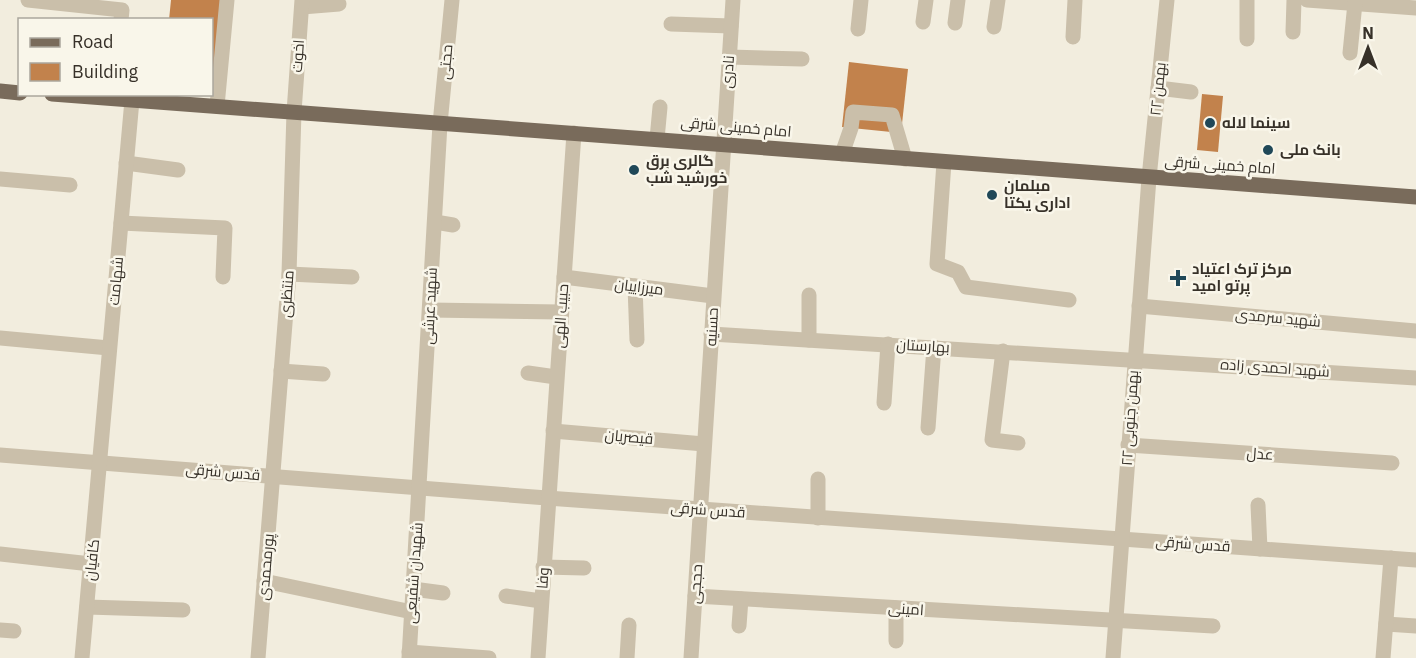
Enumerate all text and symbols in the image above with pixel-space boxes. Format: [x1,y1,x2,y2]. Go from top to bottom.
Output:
legend [18,18,213,96]
north arrow [1338,18,1398,78]
text: N [1362,23,1374,43]
text: Road [72,30,113,53]
street label: اخوت [287,39,308,73]
street label: حجتی [435,44,457,80]
street label: نادری [717,55,739,89]
text: Building [72,60,139,83]
street label: ۲۲ بهمن [1145,61,1171,117]
street label: امام خمینی شرقی [680,112,792,142]
place label: سینما لاله [1222,113,1291,132]
marker: سینما لاله [1203,116,1217,130]
place label: بانک ملی [1280,140,1341,159]
marker: بانک ملی [1261,143,1275,157]
place label: گالری برق خورشید شب [646,151,727,187]
street label: امام خمینی شرقی [1164,151,1276,179]
marker: گالری برق خورشید شب [627,163,641,177]
place label: مبلمان اداری یکتا [1004,176,1071,212]
marker: مبلمان اداری یکتا [985,188,999,202]
street label: شهامت [104,256,128,306]
place label: مرکز ترک اعتیاد پرتو امید [1192,259,1292,297]
street label: شهید عرشی [418,267,442,345]
marker: مرکز ترک اعتیاد پرتو امید [1169,269,1187,287]
street label: منتظری [275,270,299,318]
street label: میرزاییان [613,274,665,300]
street label: حبیب الهی [549,283,573,349]
street label: شهید سرمدی [1234,304,1322,332]
street label: حسنیه [701,307,722,347]
street label: بهارستان [896,335,950,357]
street label: شهید احمدی زاده [1220,354,1330,382]
street label: ۲۲ بهمن جنوبی [1117,369,1143,467]
street label: قیصریان [604,425,654,449]
street label: عدل [1246,443,1274,464]
street label: قدس شرقی [185,459,261,485]
street label: قدس شرقی [670,497,746,523]
street label: شهیدان شفیعی [400,522,428,624]
street label: قدس شرقی [1155,531,1231,557]
street label: پورمحمدی [253,533,279,601]
street label: کافیان [80,538,104,582]
street label: حججی [685,564,707,604]
street label: وفا [532,566,553,589]
street label: امینی [887,598,925,620]

